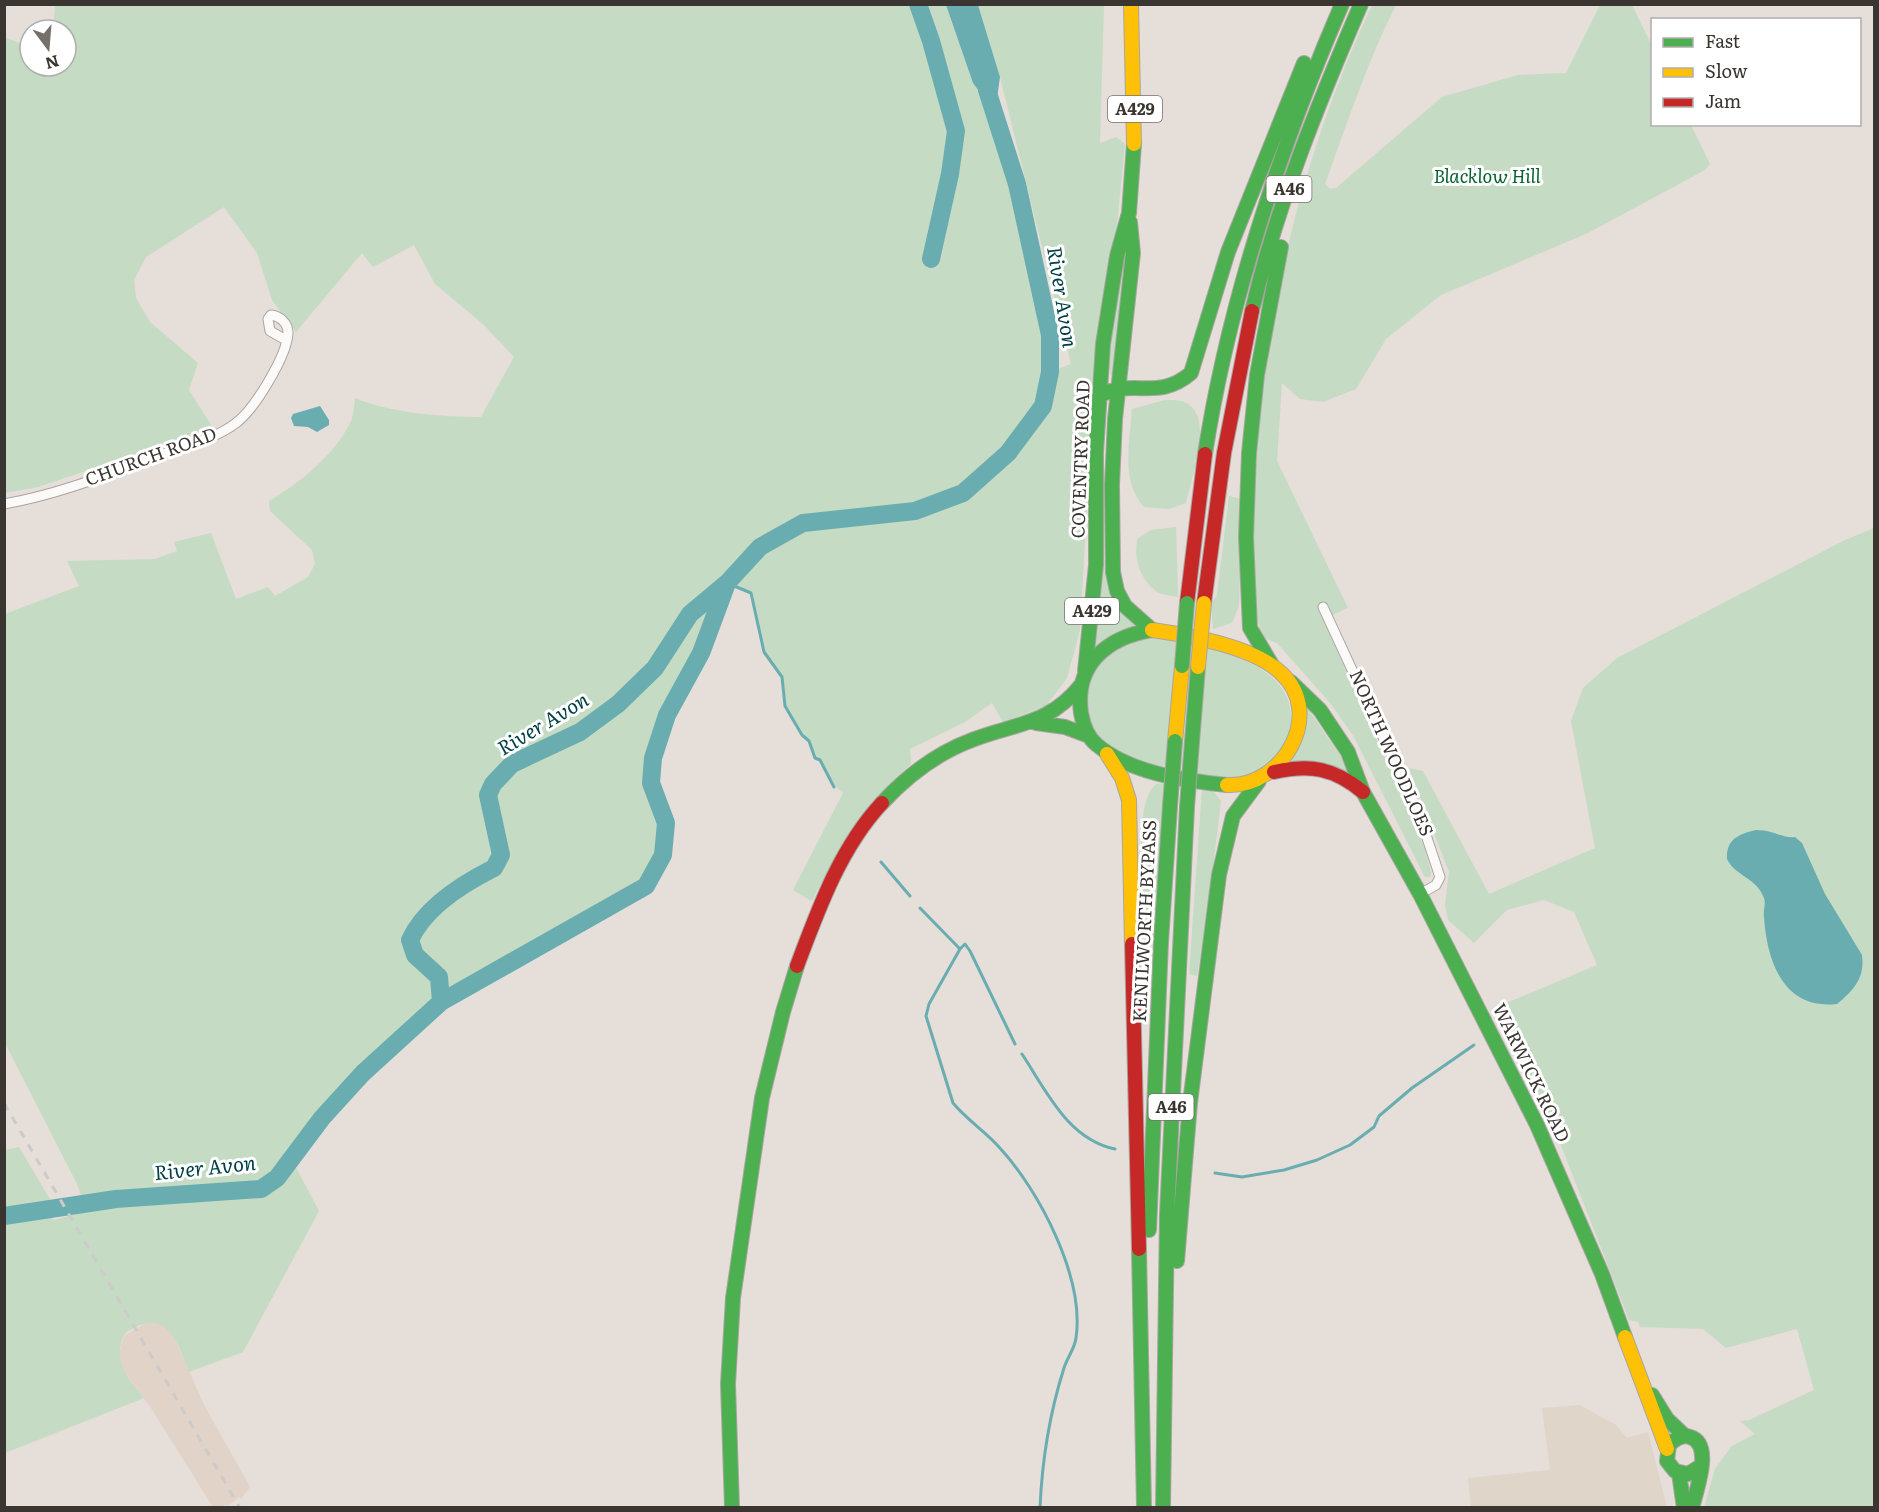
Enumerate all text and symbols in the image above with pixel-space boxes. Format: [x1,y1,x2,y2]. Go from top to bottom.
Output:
north arrow [18,18,78,78]
legend [1651,18,1861,126]
text: Fast [1705,27,1741,54]
text: N [43,50,62,77]
text: Slow [1705,57,1748,84]
text: Jam [1705,87,1741,114]
road number: A429 [1108,96,1162,122]
park label: Blacklow Hill [1433,162,1542,189]
road number: A46 [1266,176,1312,202]
water label: River Avon [1041,244,1087,349]
street label: COVENTRY ROAD [1063,379,1096,539]
street label: CHURCH ROAD [81,419,220,492]
road number: A429 [1065,598,1119,624]
street label: NORTH WOODLOES [1343,665,1441,840]
water label: River Avon [491,683,593,761]
street label: KENILWORTH BYPASS [1125,819,1162,1023]
street label: WARWICK ROAD [1487,998,1578,1146]
road number: A46 [1148,1094,1194,1120]
water label: River Avon [153,1146,257,1186]

